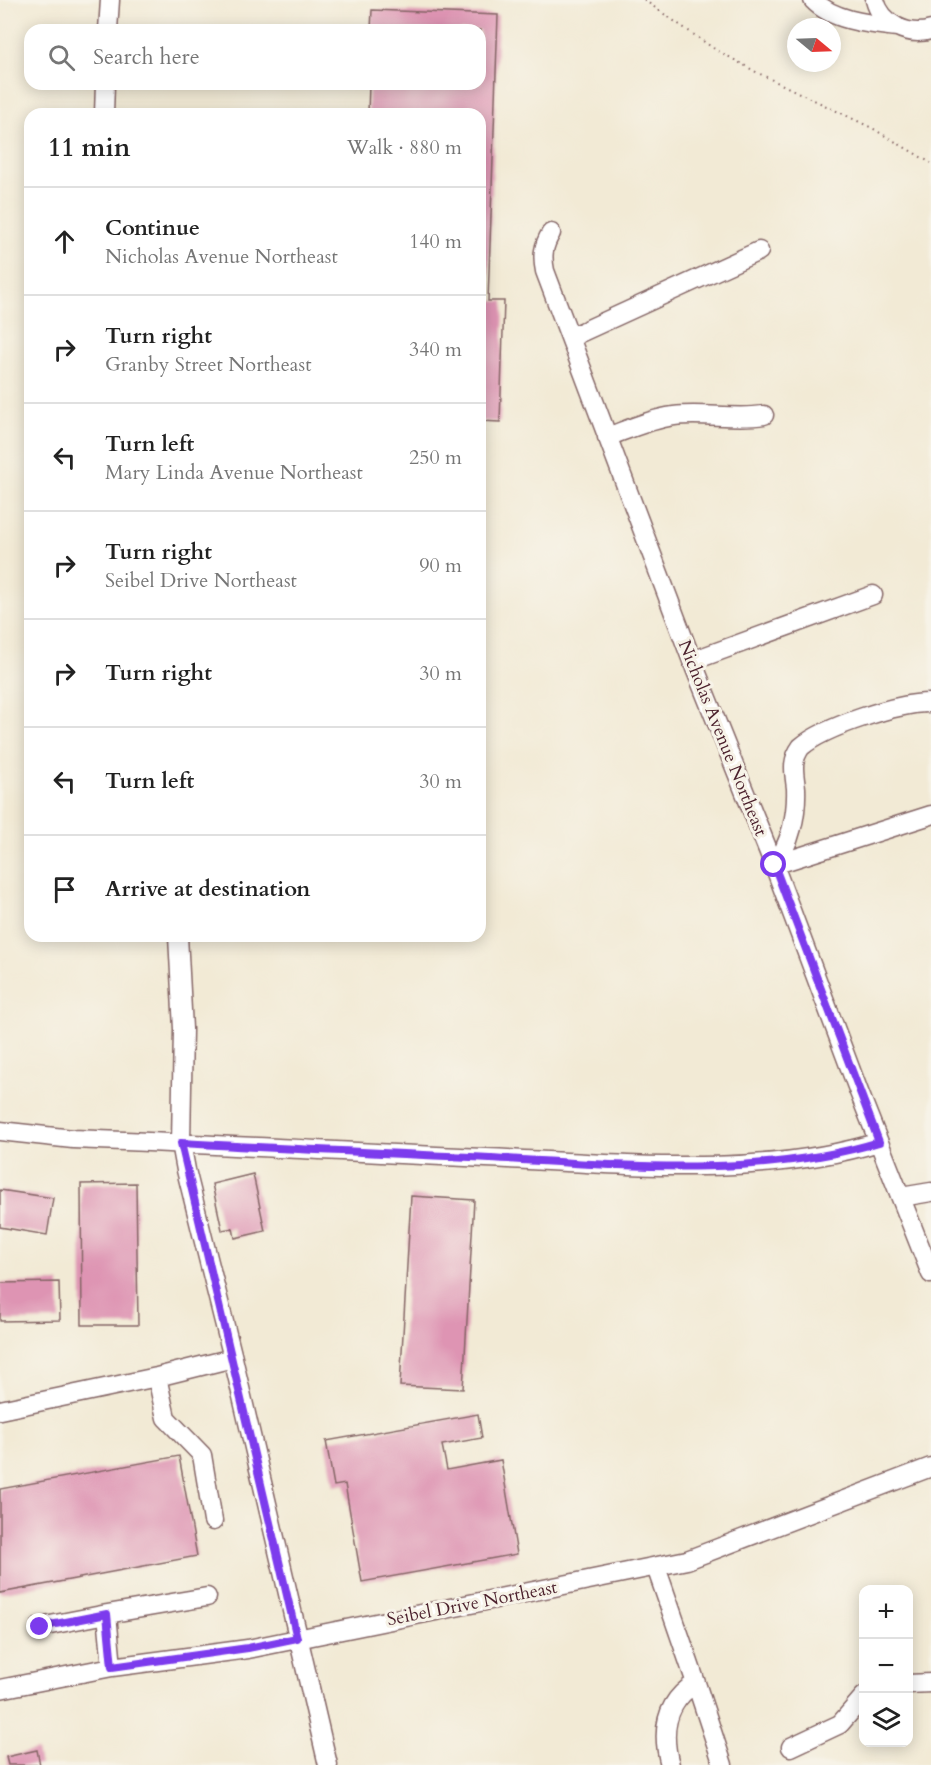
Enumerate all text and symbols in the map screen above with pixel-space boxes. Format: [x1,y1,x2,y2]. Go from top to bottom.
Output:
north arrow [787,18,841,72]
search box [24,24,486,90]
icon: search [45,41,78,74]
text: Search here [93,42,200,72]
text: 11 min [48,130,131,165]
text: Walk · 880 m [347,134,462,161]
text: Continue [105,213,200,243]
icon: ahead [48,225,81,258]
text: 140 m [409,228,462,255]
text: Nicholas Avenue Northeast [105,243,338,270]
text: Turn right [105,321,212,351]
icon: right [48,333,81,366]
text: 340 m [409,336,462,363]
text: Granby Street Northeast [105,351,311,378]
text: Turn left [105,429,194,459]
icon: left [48,441,81,474]
text: 250 m [409,444,462,471]
text: Mary Linda Avenue Northeast [105,459,363,486]
text: Turn right [105,537,212,567]
icon: right [48,549,81,582]
text: 90 m [419,552,462,579]
text: Seibel Drive Northeast [105,567,297,594]
street label: Nicholas Avenue Northeast [672,636,773,840]
icon: right [48,657,81,690]
text: Turn right [105,658,212,688]
text: 30 m [419,660,462,687]
icon: left [48,765,81,798]
text: Turn left [105,766,194,796]
text: 30 m [419,768,462,795]
route start [760,851,786,877]
icon: arrive [48,873,81,906]
text: Arrive at destination [105,874,310,904]
street label: Seibel Drive Northeast [385,1575,560,1632]
map controls [859,1585,913,1747]
button: + [859,1585,913,1639]
route end [26,1613,52,1639]
button: − [859,1639,913,1693]
button: layers [859,1693,913,1747]

